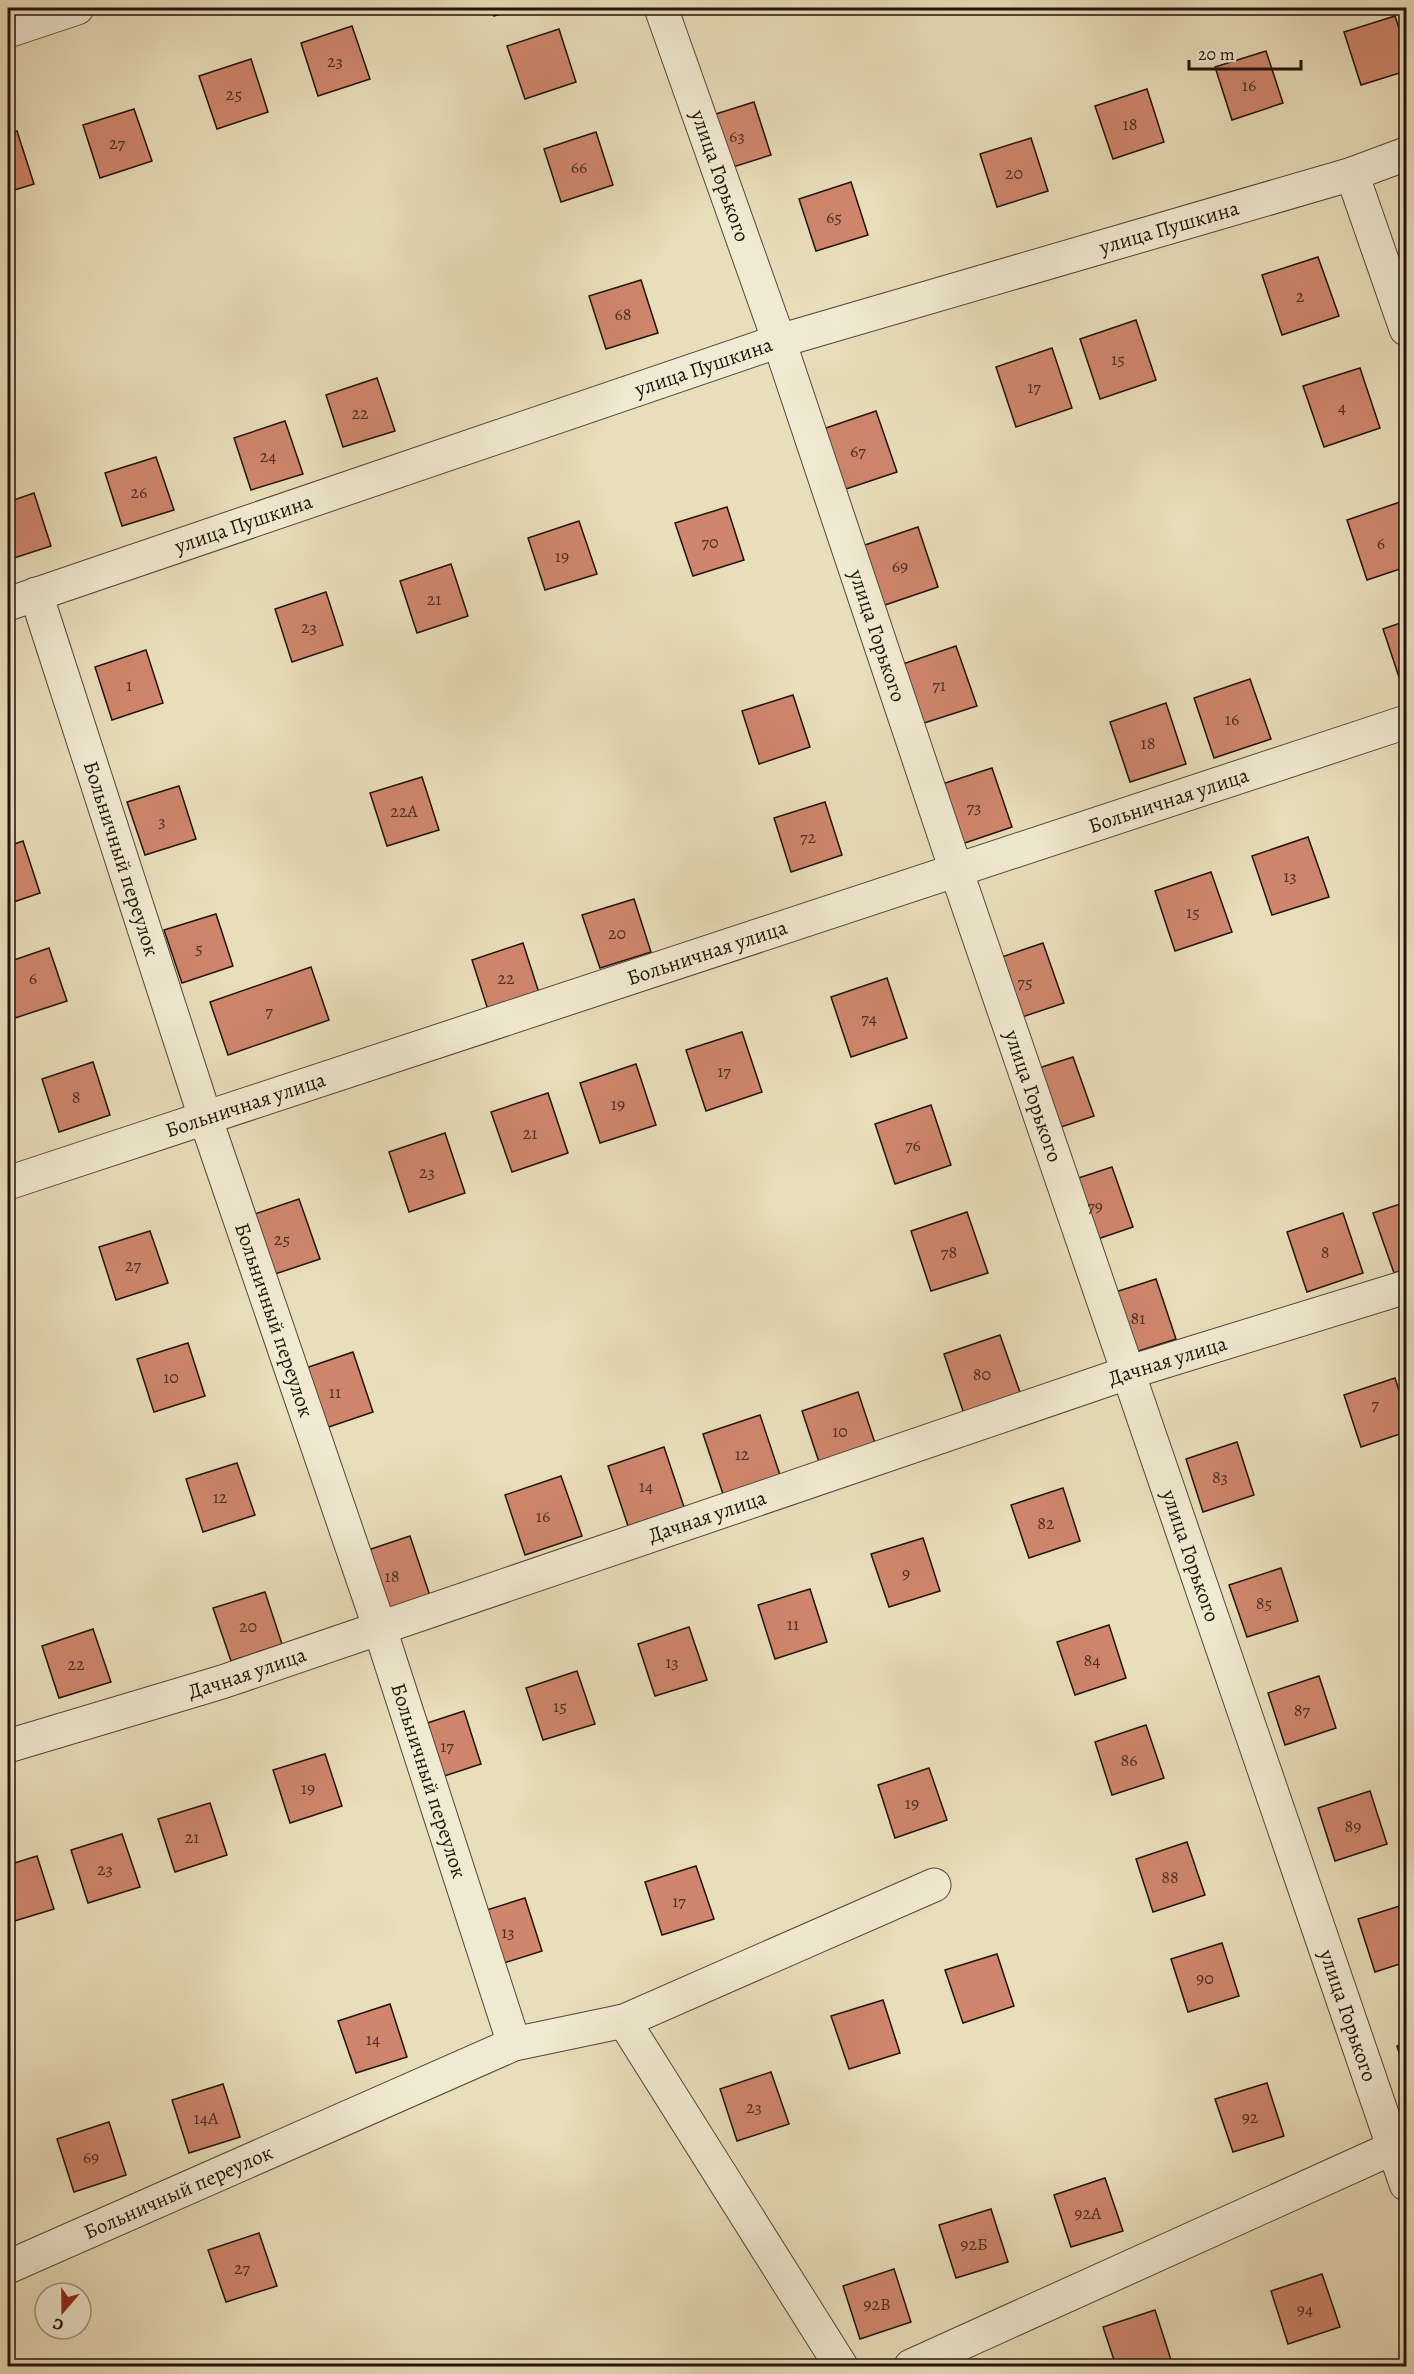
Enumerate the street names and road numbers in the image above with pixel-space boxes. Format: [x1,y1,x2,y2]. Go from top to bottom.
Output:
street label: улица Горького [684,105,757,246]
street label: улица Пушкина [1095,194,1242,261]
street label: улица Пушкина [630,330,777,404]
street label: улица Пушкина [170,487,317,560]
street label: улица Горького [842,565,913,706]
street label: Больничный переулок [77,757,166,960]
street label: Больничная улица [1085,761,1253,840]
street label: Больничная улица [623,913,791,992]
street label: улица Горького [997,1025,1069,1166]
street label: Больничная улица [162,1065,330,1144]
street label: Больничный переулок [228,1219,321,1421]
street label: Дачная улица [1104,1329,1231,1392]
street label: Дачная улица [644,1483,770,1549]
street label: улица Горького [1155,1485,1226,1626]
street label: Дачная улица [185,1640,310,1705]
street label: Больничный переулок [384,1679,474,1882]
street label: улица Горького [1312,1945,1384,2085]
street label: Больничный переулок [79,2138,277,2246]

